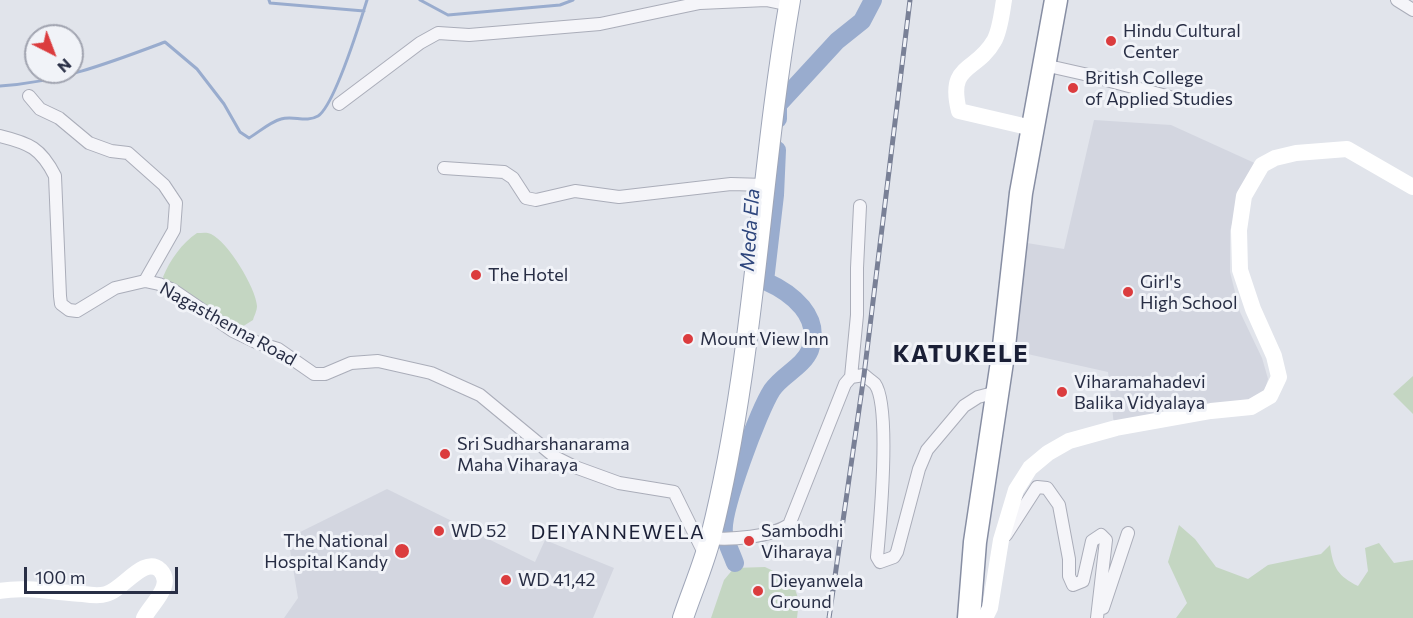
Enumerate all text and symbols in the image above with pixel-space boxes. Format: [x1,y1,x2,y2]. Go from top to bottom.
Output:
place label: Hindu Cultural Center [1123,20,1241,63]
north arrow [24,24,84,84]
marker: Hindu Cultural Center [1104,34,1118,48]
text: N [54,55,76,77]
place label: British College of Applied Studies [1085,67,1233,110]
marker: British College of Applied Studies [1066,81,1080,95]
water label: Meda Ela [735,188,765,272]
place label: The Hotel [488,264,568,286]
marker: The Hotel [469,268,483,282]
place label: Girl's High School [1140,271,1237,314]
street label: Nagasthenna Road [156,277,300,371]
marker: Girl's High School [1121,285,1135,299]
place label: Mount View Inn [700,328,829,350]
marker: Mount View Inn [681,332,695,346]
district label: KATUKELE [893,340,1029,368]
place label: Viharamahadevi Balika Vidyalaya [1074,371,1206,413]
marker: Viharamahadevi Balika Vidyalaya [1055,385,1069,399]
place label: Sri Sudharshanarama Maha Viharaya [457,433,630,476]
marker: Sri Sudharshanarama Maha Viharaya [438,447,452,461]
place label: WD 52 [451,520,506,542]
district label: DEIYANNEWELA [531,520,705,544]
place label: Sambodhi Viharaya [761,520,843,562]
marker: WD 52 [432,524,446,538]
place label: The National Hospital Kandy [264,530,388,572]
marker: Sambodhi Viharaya [742,534,756,548]
marker: The National Hospital Kandy [393,542,411,560]
scale bar [27,555,182,593]
text: 100 m [35,566,85,588]
place label: WD 41,42 [518,569,595,591]
place label: Dieyanwela Ground [770,570,863,612]
marker: WD 41,42 [499,573,513,587]
marker: Dieyanwela Ground [751,584,765,598]

